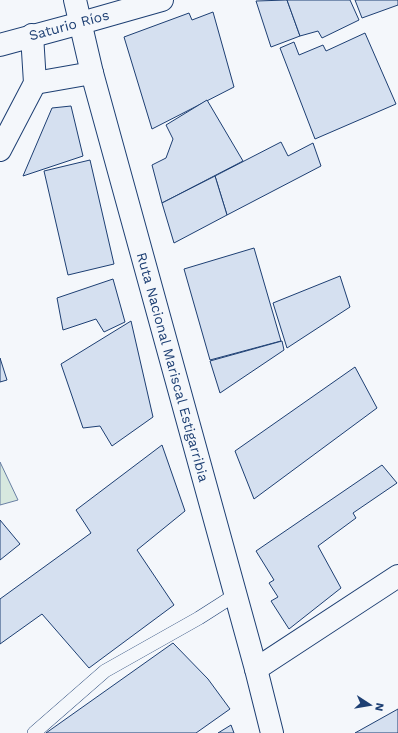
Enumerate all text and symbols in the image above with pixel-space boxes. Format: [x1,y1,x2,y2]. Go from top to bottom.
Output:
street label: Saturio Ríos [27,7,111,43]
street label: Ruta Nacional Mariscal Estigarribia [134,251,212,484]
north arrow [350,685,390,725]
text: N [372,702,386,712]

